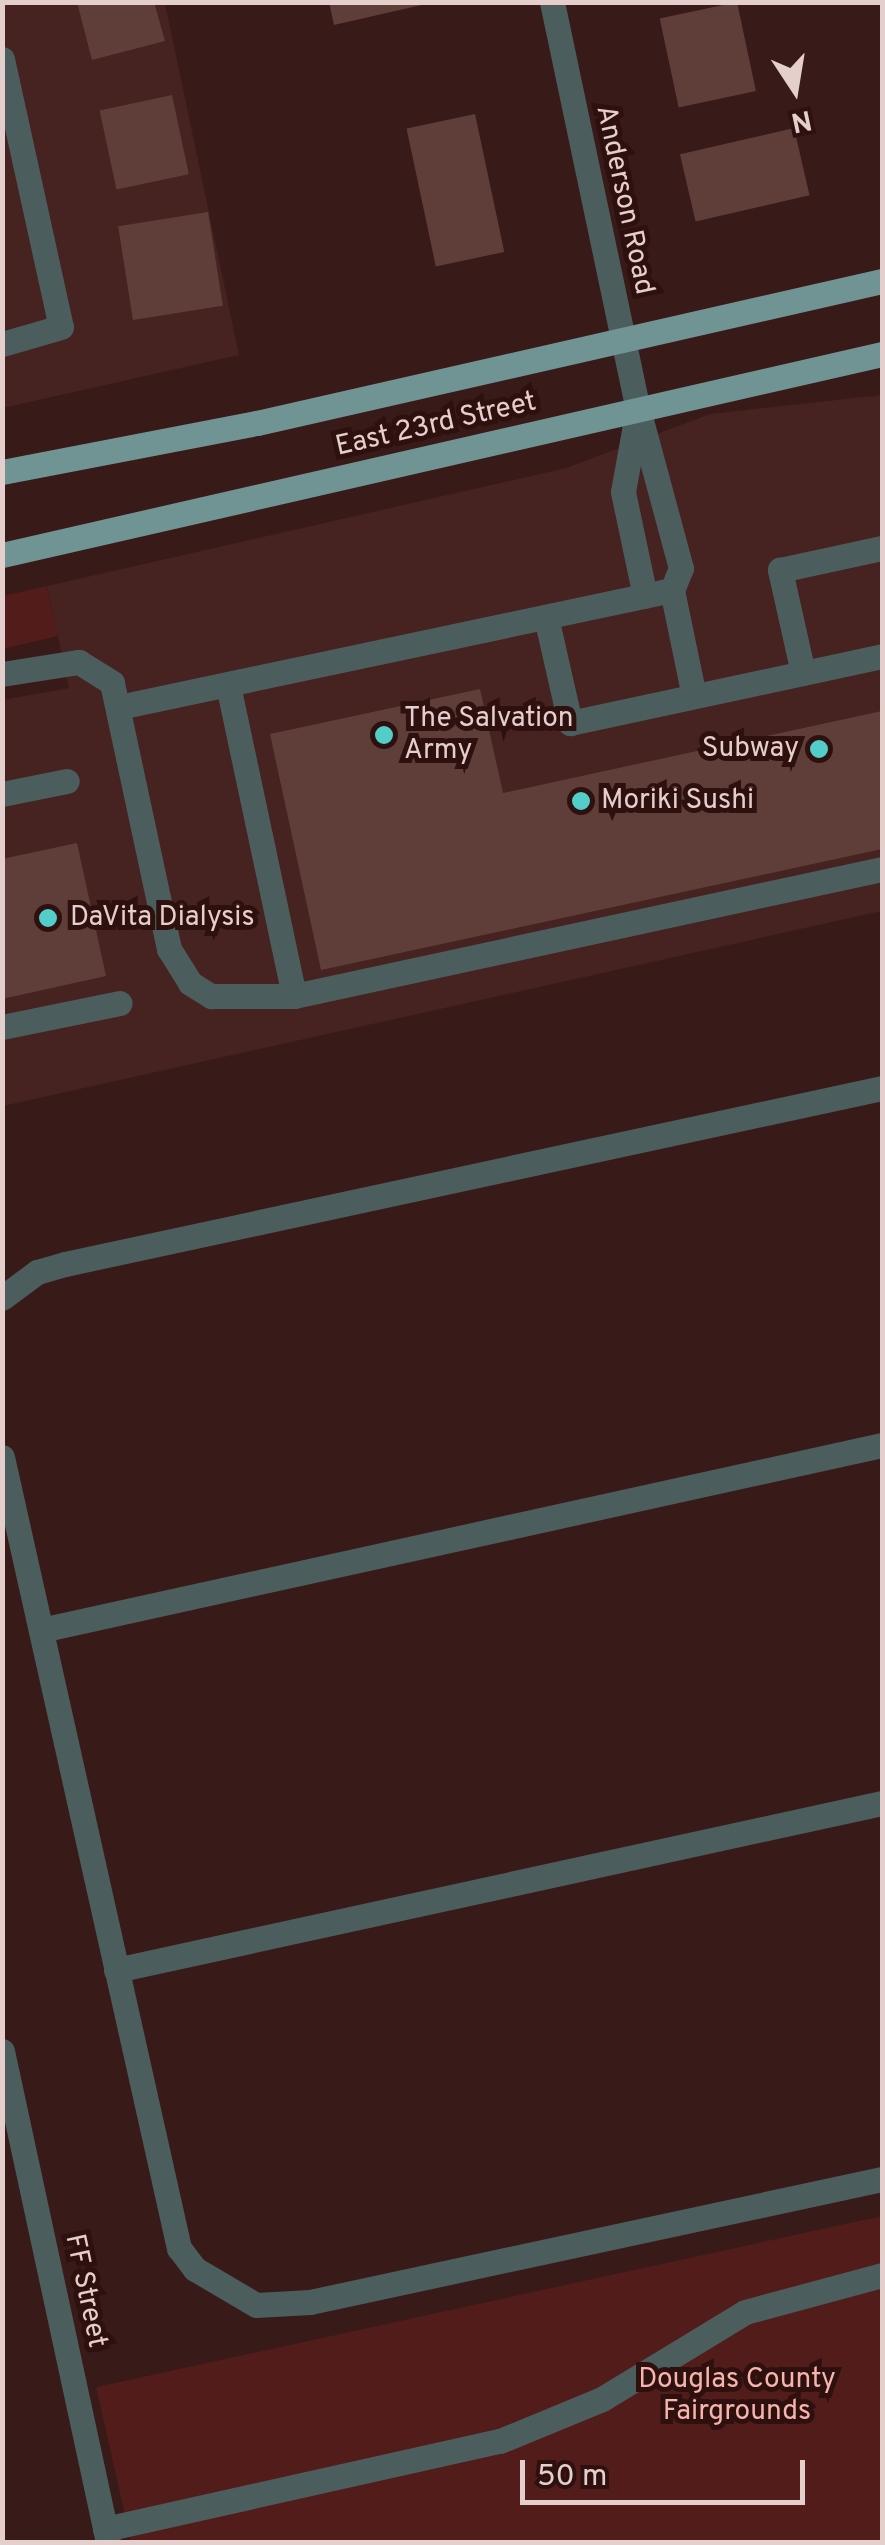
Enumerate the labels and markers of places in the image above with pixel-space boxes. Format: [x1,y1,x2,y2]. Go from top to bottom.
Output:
place label: The Salvation Army [404,702,573,768]
marker: The Salvation Army [373,724,395,746]
place label: Subway [702,732,799,766]
marker: Subway [808,738,830,760]
place label: Moriki Sushi [601,784,754,818]
marker: Moriki Sushi [570,790,592,812]
place label: DaVita Dialysis [70,901,255,935]
marker: DaVita Dialysis [35,905,61,931]

